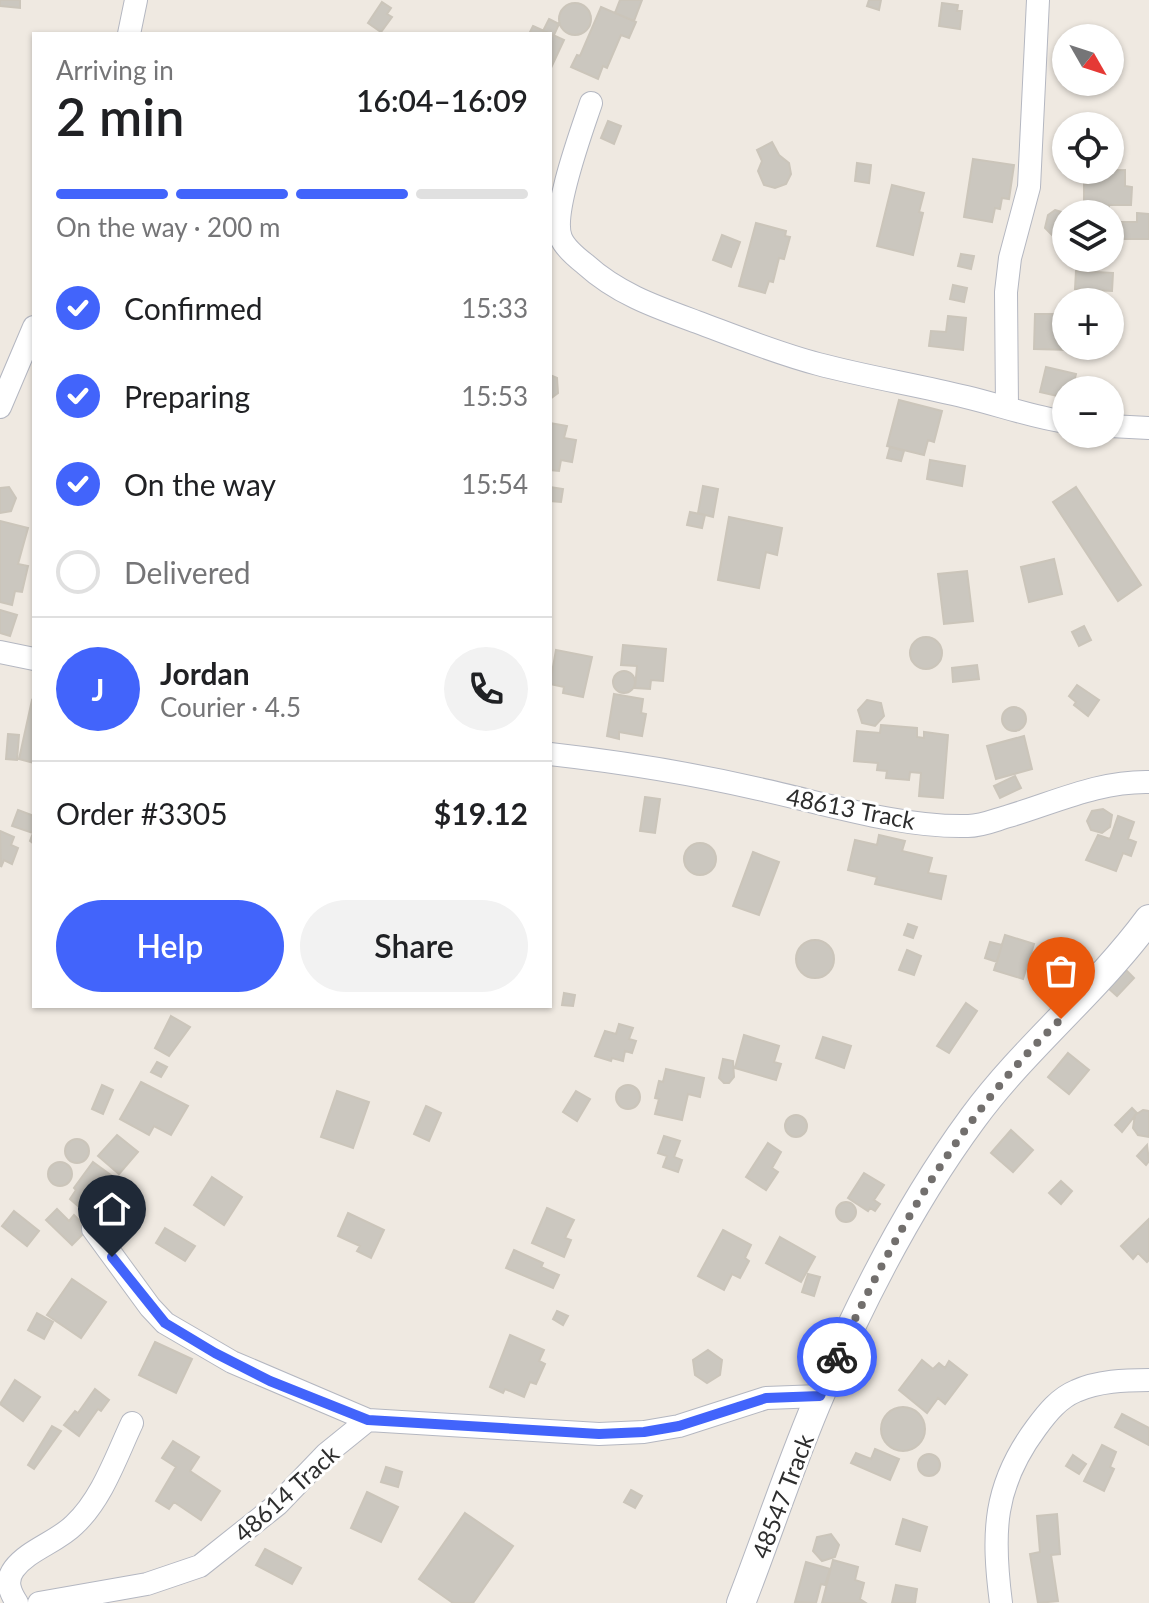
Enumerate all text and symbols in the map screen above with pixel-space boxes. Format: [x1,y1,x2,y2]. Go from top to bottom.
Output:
north arrow [1052,24,1124,96]
map controls [1052,24,1124,448]
text: Arriving in [56,54,174,86]
text: 16:04–16:09 [356,82,528,118]
text: 2 min [56,85,184,147]
button: locate [1052,112,1124,184]
button: layers [1052,200,1124,272]
text: On the way · 200 m [56,211,280,243]
icon: check [56,286,100,330]
button: + [1052,288,1124,360]
text: Confirmed [124,290,263,326]
text: 15:33 [461,292,528,324]
icon: check [56,374,100,418]
button: − [1052,376,1124,448]
text: Preparing [124,378,250,414]
text: 15:53 [461,380,528,412]
icon: check [56,462,100,506]
text: On the way [124,466,276,502]
text: 15:54 [461,468,528,500]
text: Delivered [124,554,251,590]
button: phone [444,647,528,731]
text: Jordan [160,655,250,691]
text: J [92,671,104,707]
text: Courier · 4.5 [160,691,301,723]
street label: 48613 Track [784,781,919,835]
text: Order #3305 [56,795,228,831]
text: $19.12 [434,795,528,831]
button: Help [56,900,284,992]
button: Share [300,900,528,992]
pin [1027,937,1095,1019]
icon: bag [1039,949,1083,993]
pin [78,1175,146,1257]
icon: home [90,1187,134,1231]
courier [797,1317,877,1397]
icon: bike [815,1335,859,1379]
street label: 48547 Track [745,1429,819,1562]
street label: 48614 Track [228,1438,345,1547]

